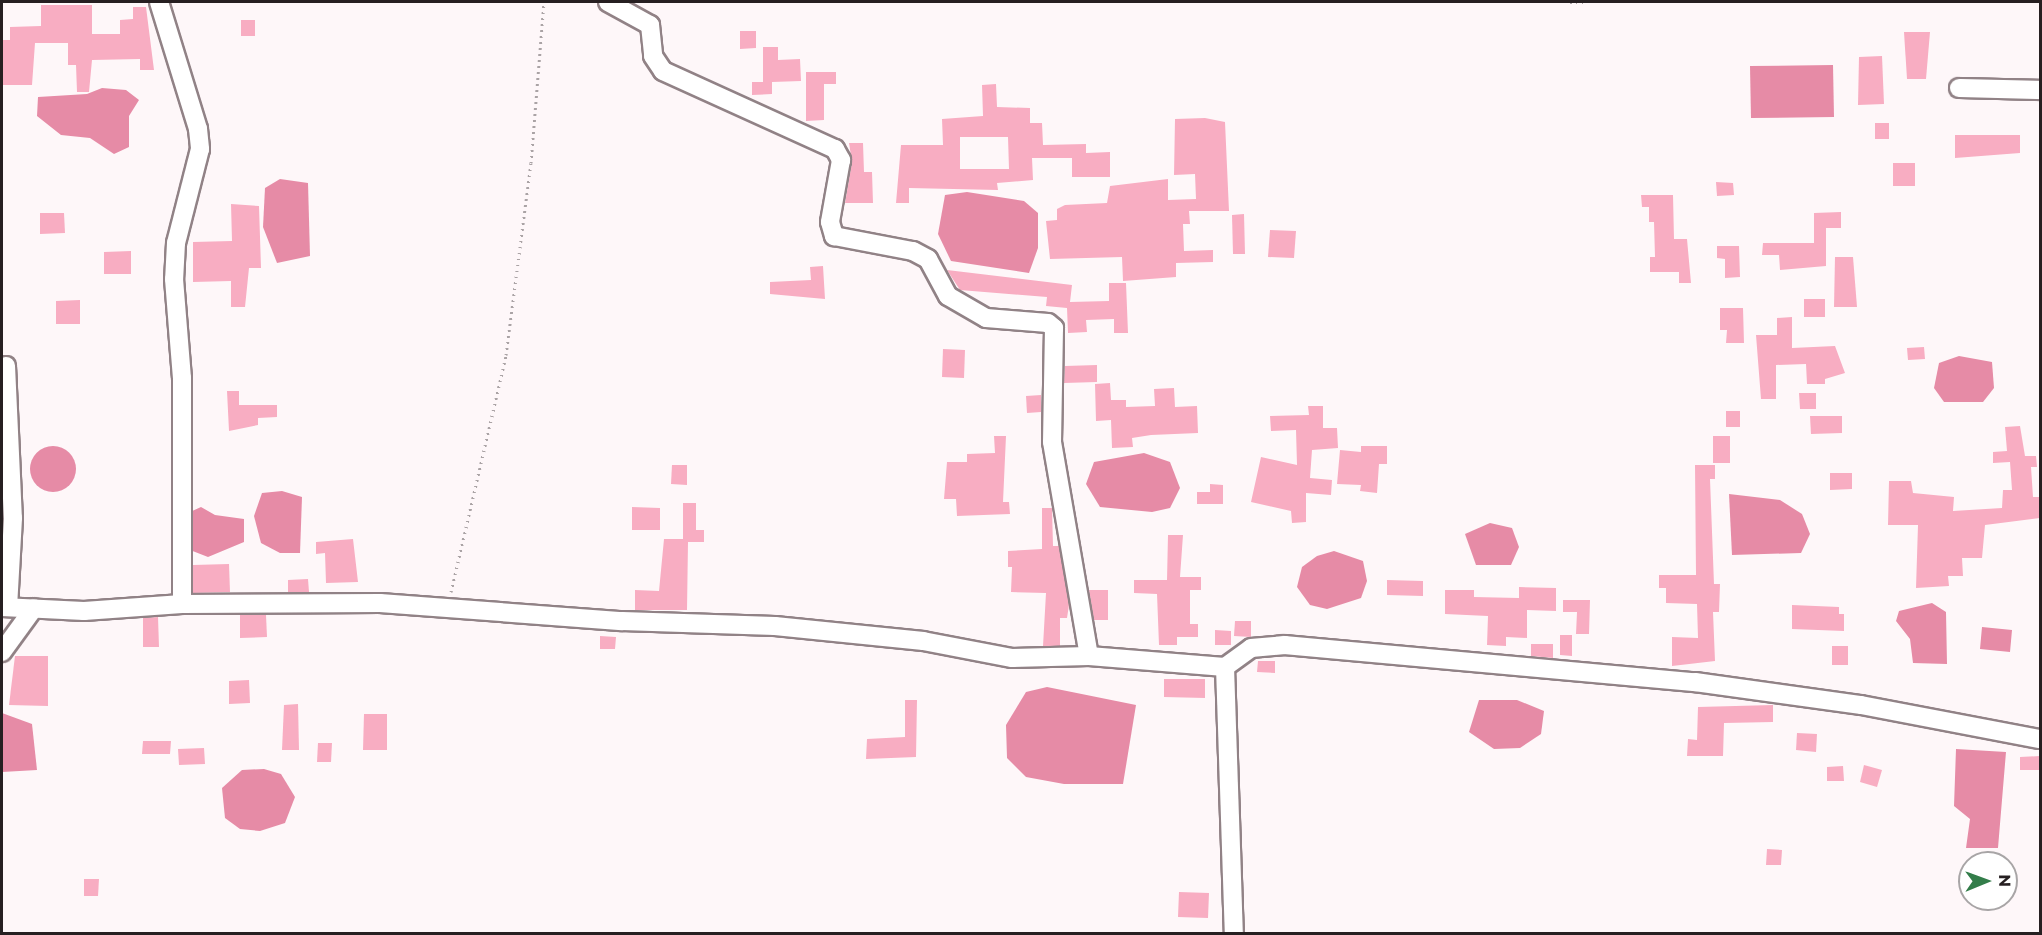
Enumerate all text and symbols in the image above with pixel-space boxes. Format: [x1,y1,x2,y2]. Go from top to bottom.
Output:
north arrow [1958,851,2018,911]
text: N [1995,874,2014,887]

